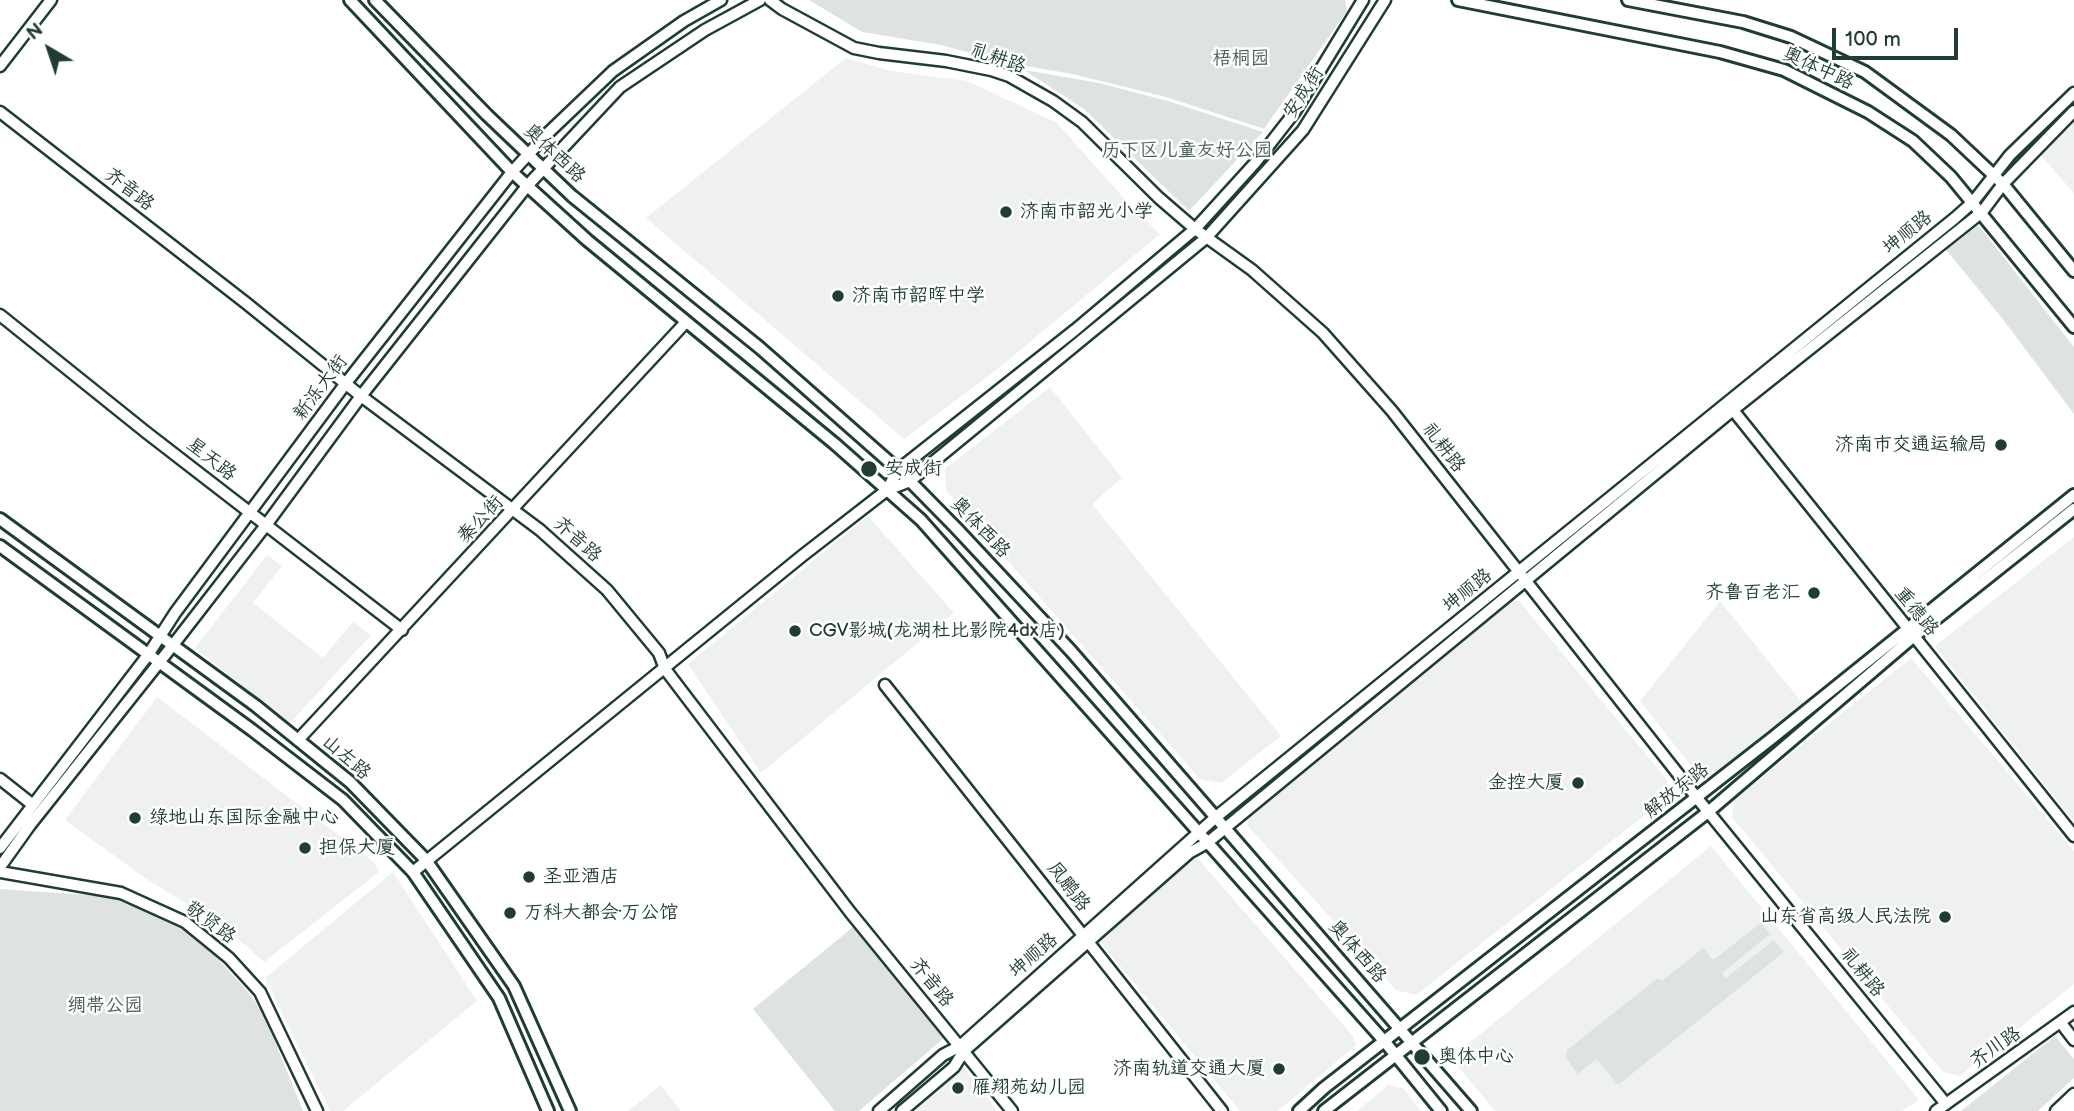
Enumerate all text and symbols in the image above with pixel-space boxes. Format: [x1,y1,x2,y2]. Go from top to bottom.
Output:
north arrow [14,14,84,84]
scale bar [1836,14,1962,58]
text: N [23,19,48,46]
text: 100 m [1845,27,1901,52]
street label: 礼耕路 [967,39,1029,79]
street label: 奥体中路 [1779,43,1857,95]
park label: 梧桐园 [1213,48,1269,70]
street label: 安成街 [1279,63,1329,123]
street label: 奥体西路 [518,120,590,188]
park label: 历下区儿童友好公园 [1102,140,1272,162]
street label: 齐音路 [100,163,158,217]
place label: 济南市韶光小学 [1020,201,1153,223]
marker: 济南市韶光小学 [998,204,1014,220]
street label: 坤顺路 [1879,206,1937,260]
place label: 济南市韶晖中学 [852,285,985,307]
marker: 济南市韶晖中学 [830,288,846,304]
street label: 新泺大街 [289,351,353,425]
street label: 礼耕路 [1416,419,1470,477]
street label: 星天路 [182,433,240,487]
place label: 济南市交通运输局 [1835,434,1987,456]
marker: 济南市交通运输局 [1993,437,2009,453]
place label: 安成街 [885,458,942,480]
marker: 安成街 [859,459,879,479]
street label: 秦公街 [453,491,509,549]
street label: 奥体西路 [945,493,1015,563]
street label: 齐音路 [548,512,606,568]
street label: 坤顺路 [1439,564,1497,618]
place label: 齐鲁百老汇 [1705,582,1800,604]
street label: 重德路 [1889,583,1943,641]
marker: 齐鲁百老汇 [1806,585,1822,601]
place label: CGV影城(龙湖杜比影院4dx店) [809,620,1065,642]
marker: CGV影城(龙湖杜比影院4dx店) [787,623,803,639]
street label: 山左路 [317,731,375,785]
street label: 解放东路 [1640,759,1714,823]
place label: 金控大厦 [1488,772,1564,794]
marker: 金控大厦 [1570,775,1586,791]
place label: 绿地山东国际金融中心 [149,807,339,829]
marker: 绿地山东国际金融中心 [127,810,143,826]
place label: 担保大厦 [319,837,395,859]
marker: 担保大厦 [297,840,313,856]
street label: 凤鹏路 [1041,858,1095,916]
place label: 圣亚酒店 [543,866,619,888]
marker: 圣亚酒店 [521,869,537,885]
street label: 敬贤路 [180,897,240,949]
place label: 万科大都会·万公馆 [524,902,678,924]
marker: 万科大都会·万公馆 [502,905,518,921]
place label: 山东省高级人民法院 [1760,906,1931,928]
marker: 山东省高级人民法院 [1937,909,1953,925]
street label: 奥体西路 [1323,916,1391,988]
street label: 坤顺路 [1005,929,1063,983]
street label: 礼耕路 [1835,944,1889,1002]
street label: 齐音路 [904,954,958,1012]
park label: 绸带公园 [67,995,143,1017]
street label: 齐川路 [1966,1022,2026,1074]
place label: 奥体中心 [1438,1046,1514,1068]
marker: 奥体中心 [1412,1047,1432,1067]
place label: 济南轨道交通大厦 [1113,1058,1265,1080]
marker: 济南轨道交通大厦 [1271,1061,1287,1077]
place label: 雁翔苑幼儿园 [972,1077,1086,1099]
marker: 雁翔苑幼儿园 [950,1080,966,1096]

